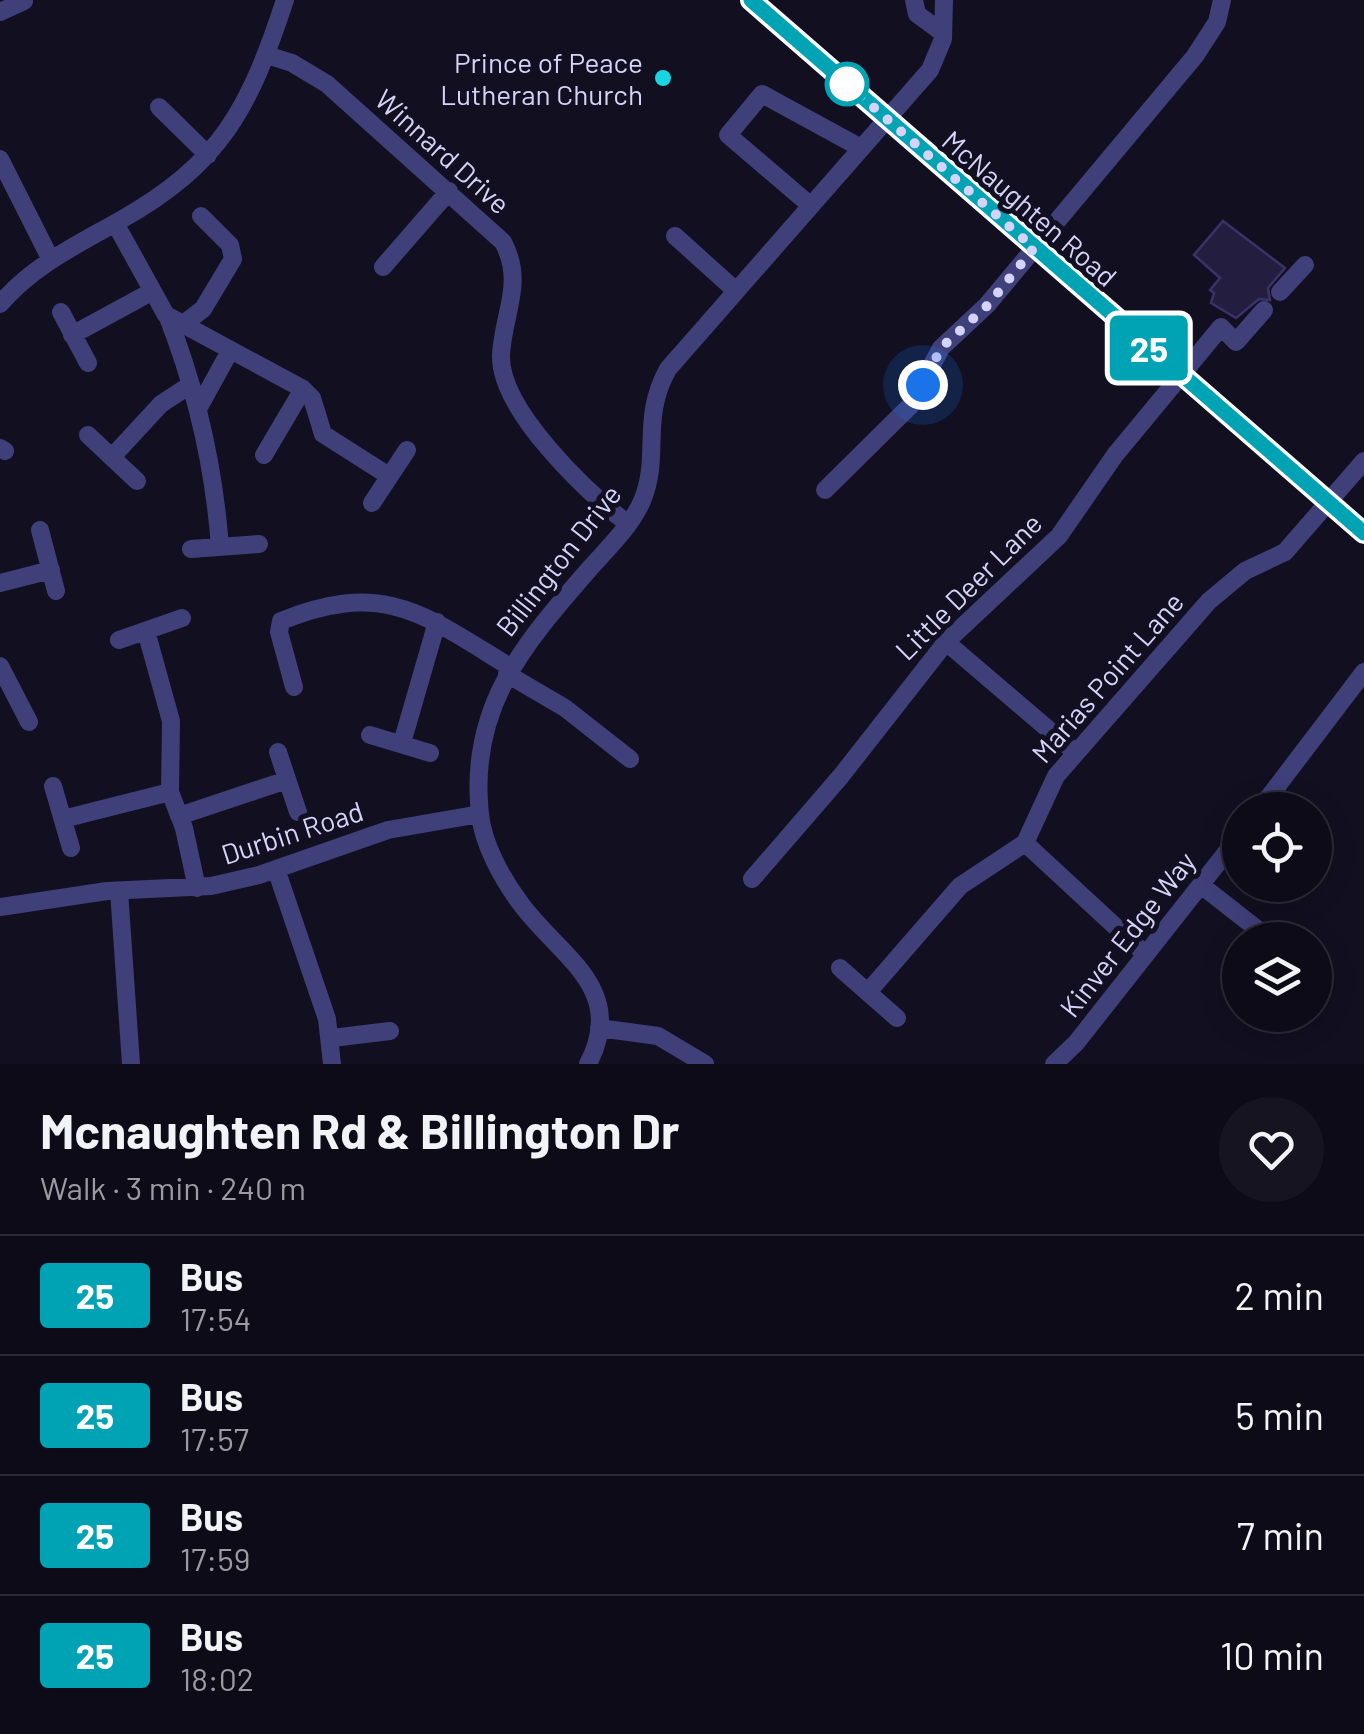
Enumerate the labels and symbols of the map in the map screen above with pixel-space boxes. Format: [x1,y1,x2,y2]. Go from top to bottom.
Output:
place label: Prince of Peace Lutheran Church [440,45,643,111]
unlabelled marker [826,63,868,105]
marker: Prince of Peace Lutheran Church [652,67,674,89]
street label: Winnard Drive [369,82,517,220]
street label: McNaughten Road [936,123,1124,293]
line badge: 25 [1104,316,1194,380]
your location [898,360,948,410]
street label: Billington Drive [488,477,628,643]
street label: Little Deer Lane [888,506,1048,666]
street label: Marias Point Lane [1024,585,1190,769]
street label: Durbin Road [217,793,367,871]
street label: Kinver Edge Way [1052,844,1202,1024]

